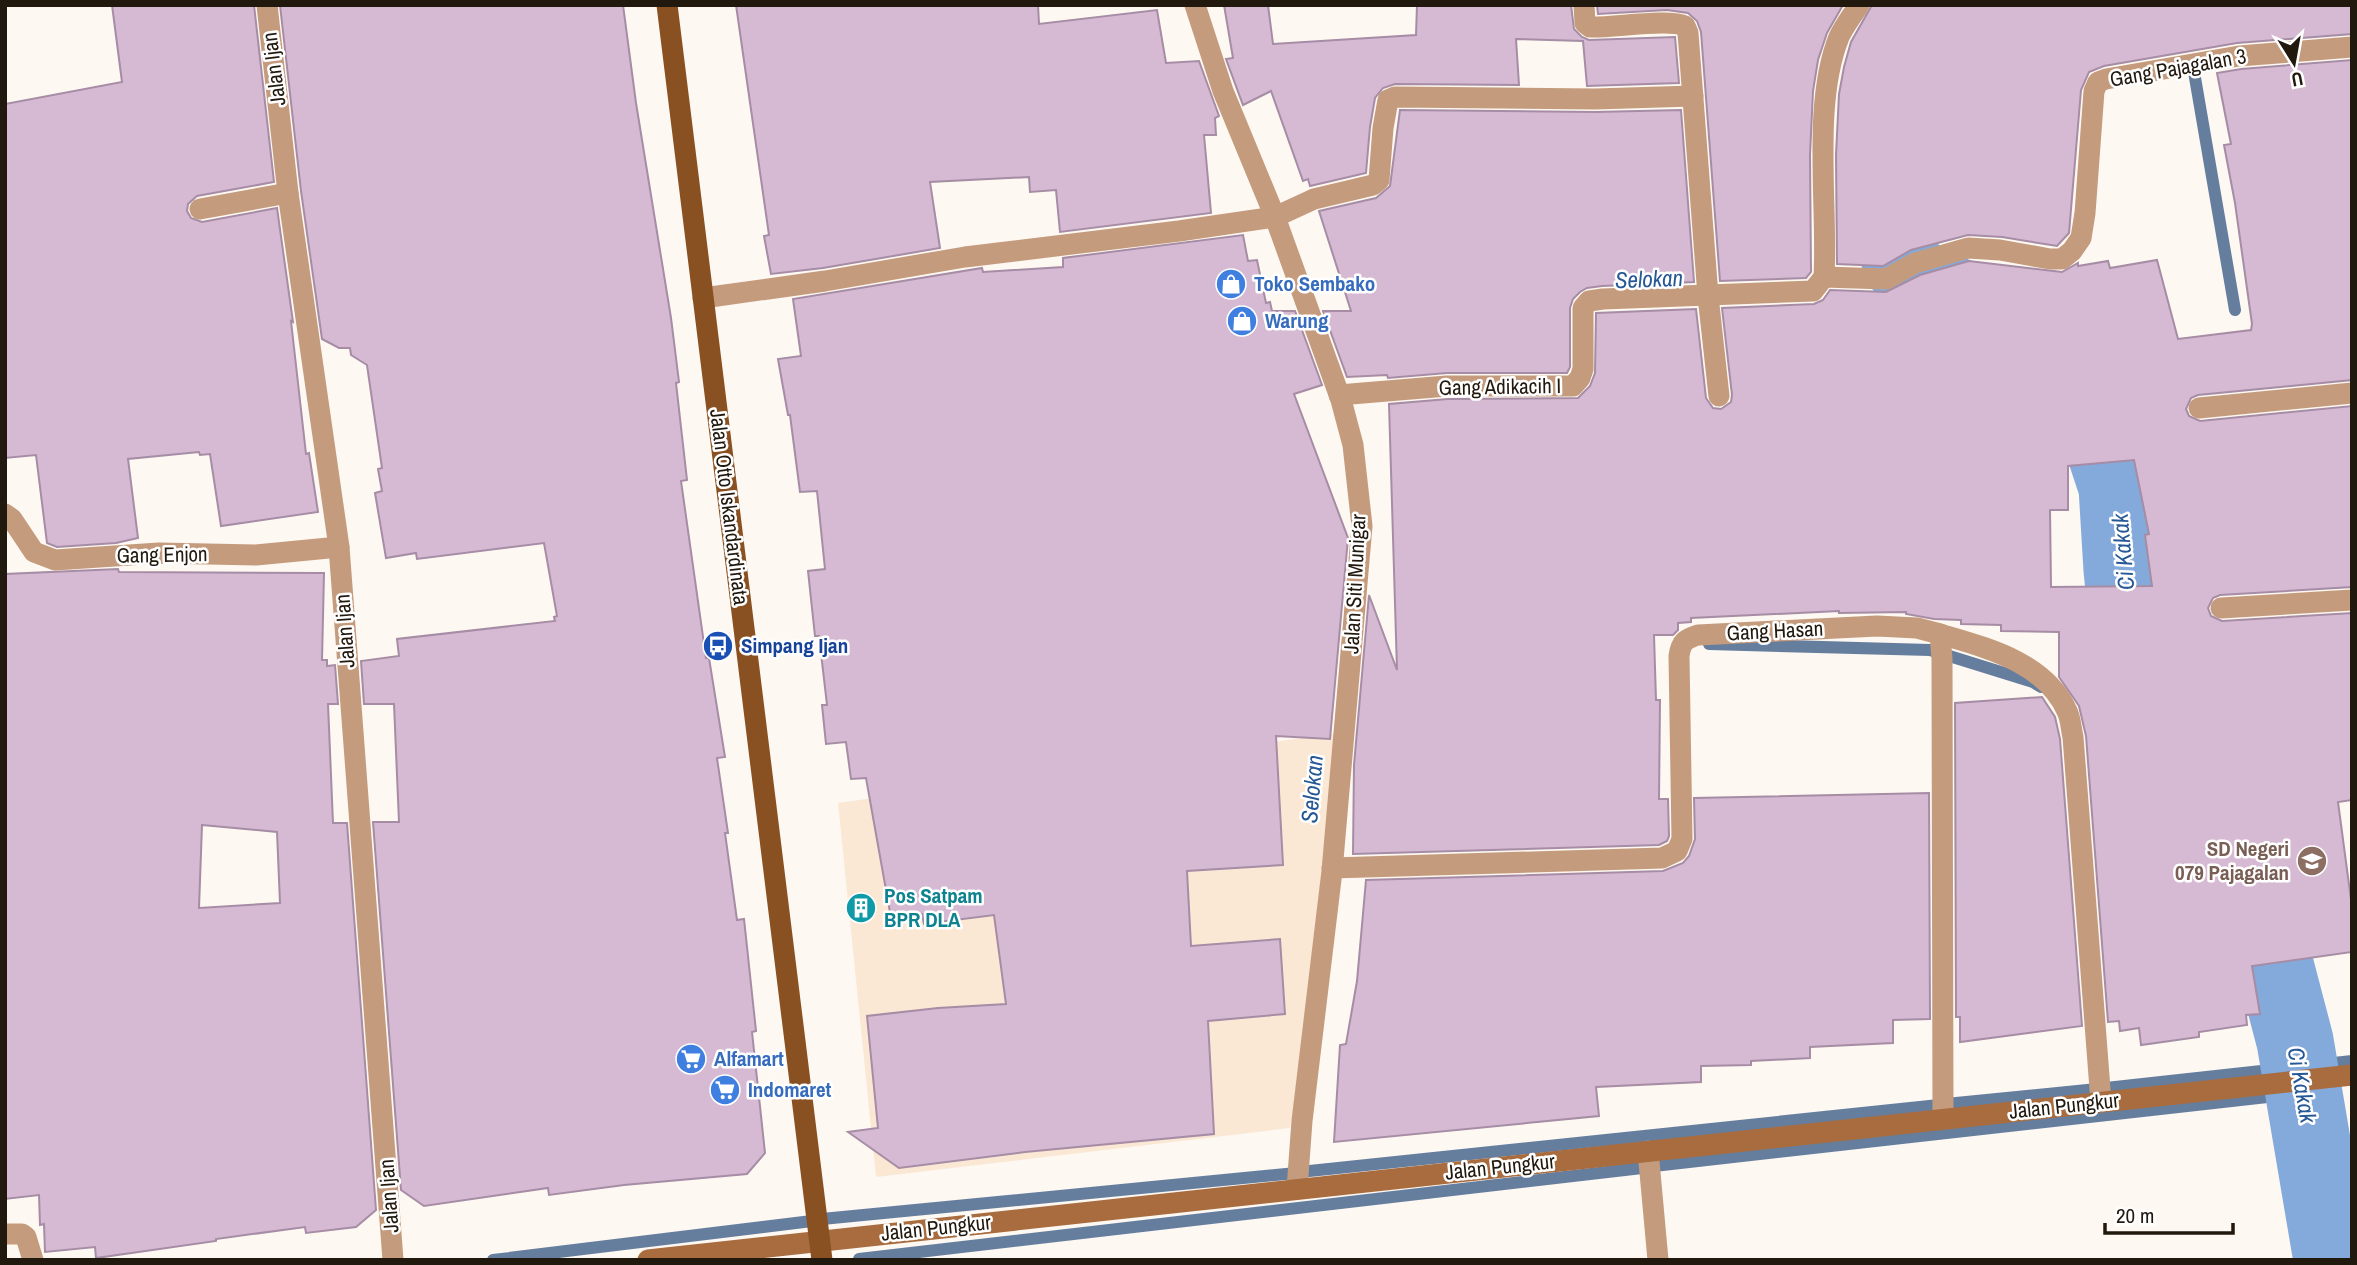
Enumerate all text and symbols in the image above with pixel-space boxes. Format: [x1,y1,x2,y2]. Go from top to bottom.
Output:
north arrow [2259,28,2329,98]
street label: Jalan Ijan [255,31,292,107]
street label: Gang Pajagalan 3 [2108,41,2248,94]
text: U [2289,66,2305,94]
water label: Selokan [1614,262,1684,295]
shop icon: Toko Sembako [1214,267,1248,301]
place label: Toko Sembako [1254,269,1375,298]
shop icon: Warung [1225,304,1259,338]
place label: Warung [1265,306,1329,335]
street label: Gang Adikacih I [1438,371,1562,402]
street label: Jalan Otto Iskandardinata [703,407,756,607]
water label: Ci Kakak [2104,511,2141,592]
street label: Jalan Siti Munigar [1336,513,1373,655]
street label: Gang Enjon [116,539,208,570]
street label: Jalan Ijan [327,593,362,669]
street label: Gang Hasan [1726,613,1824,648]
bus stop icon: Simpang Ijan [701,629,735,663]
place label: Simpang Ijan [741,631,848,660]
water label: Selokan [1293,754,1330,824]
place label: SD Negeri 079 Pajagalan [2175,834,2289,887]
school or university icon: SD Negeri 079 Pajagalan [2295,844,2329,878]
place label: Pos Satpam BPR DLA [884,881,983,934]
building icon: Pos Satpam BPR DLA [844,891,878,925]
supermarket icon: Alfamart [674,1042,708,1076]
place label: Alfamart [714,1044,784,1073]
water label: Ci Kakak [2281,1045,2325,1127]
supermarket icon: Indomaret [708,1073,742,1107]
place label: Indomaret [748,1075,832,1104]
street label: Jalan Pungkur [2008,1085,2120,1126]
street label: Jalan Pungkur [1444,1146,1556,1187]
street label: Jalan Ijan [371,1158,406,1234]
scale bar [2105,1192,2233,1236]
text: 20 m [2116,1201,2154,1230]
street label: Jalan Pungkur [880,1207,992,1248]

